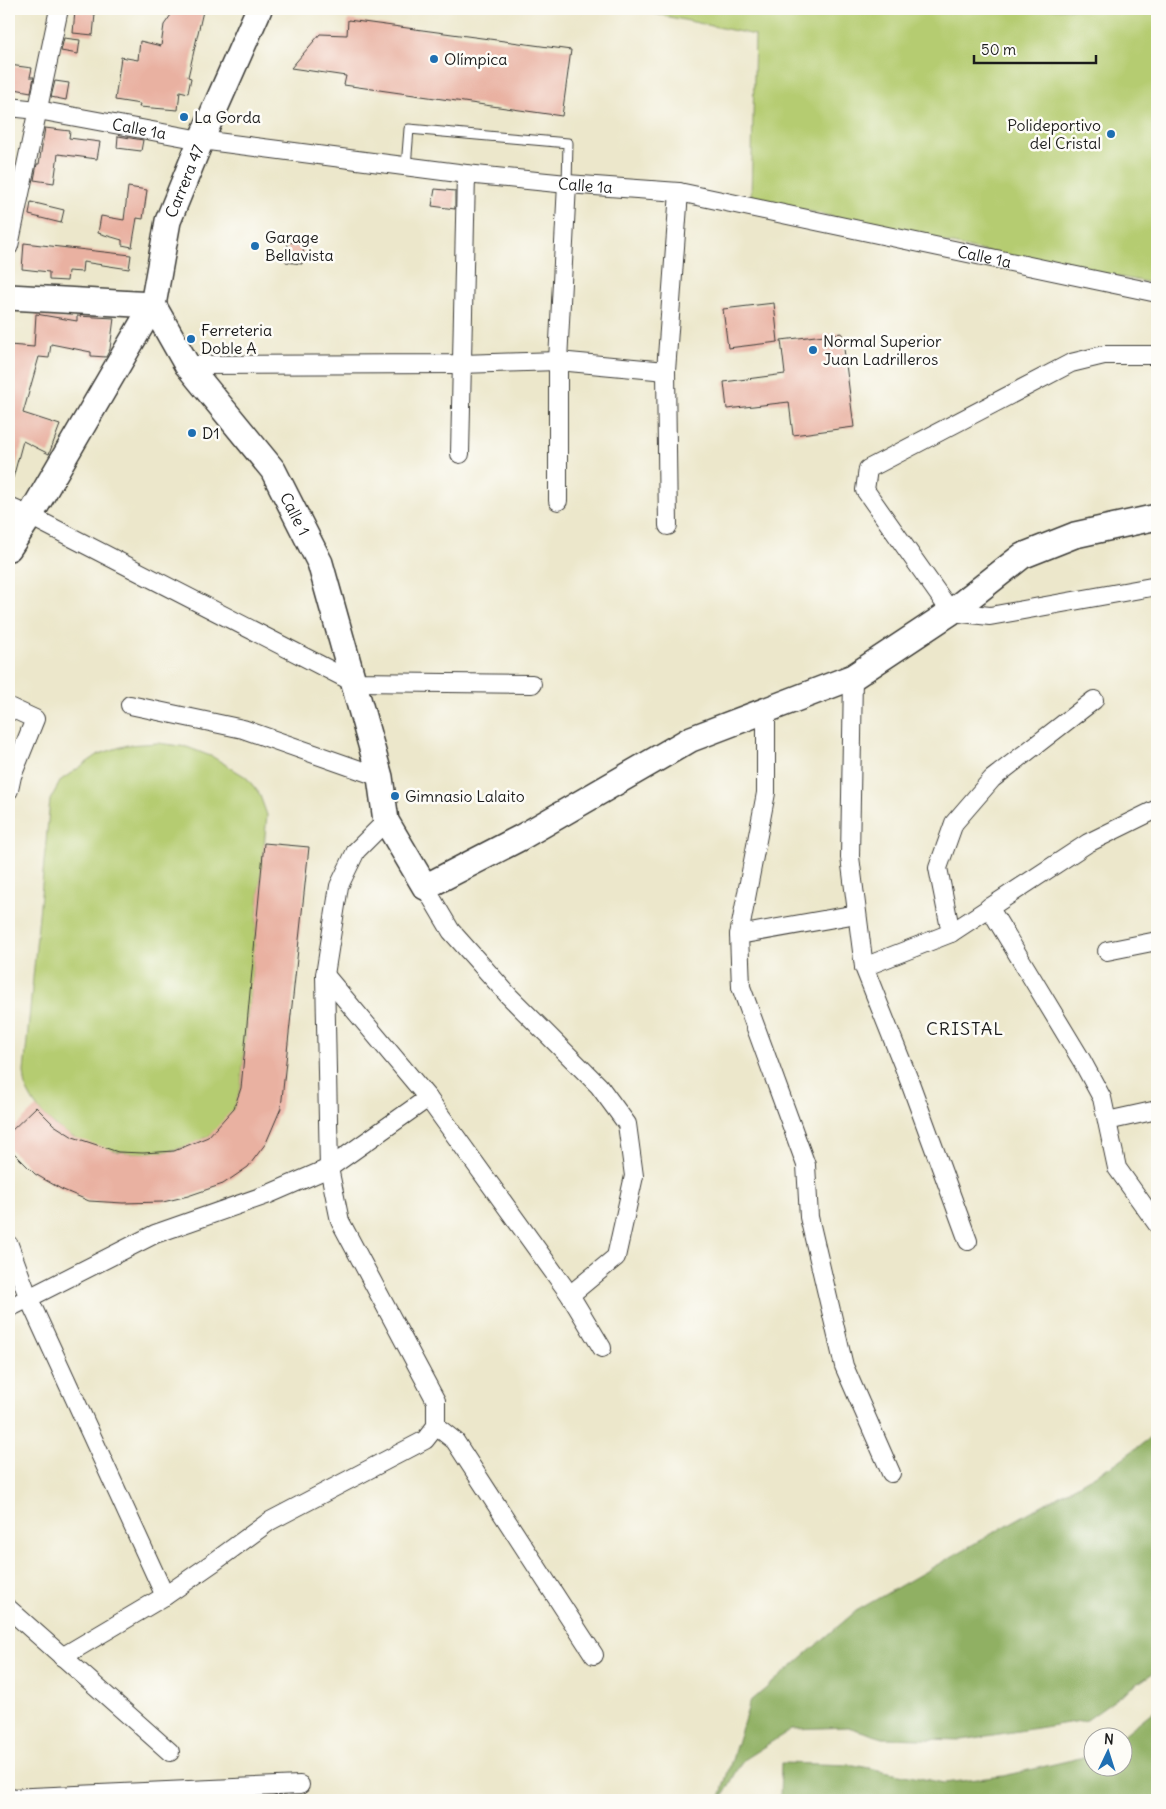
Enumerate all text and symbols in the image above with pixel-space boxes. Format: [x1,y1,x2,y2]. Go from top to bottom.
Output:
scale bar [974,32,1096,64]
text: 50 m [981,40,1016,59]
place label: Olímpica [444,49,507,69]
marker: Olímpica [428,53,440,65]
place label: La Gorda [194,107,261,127]
marker: La Gorda [178,111,190,123]
street label: Calle 1a [110,114,168,143]
place label: Polideportivo del Cristal [1007,115,1101,153]
marker: Polideportivo del Cristal [1105,128,1117,140]
street label: Carrera 47 [160,141,208,220]
street label: Calle 1a [557,173,613,197]
place label: Garage Bellavista [265,227,334,265]
marker: Garage Bellavista [249,240,261,252]
street label: Calle 1a [956,241,1013,272]
place label: Ferreteria Doble A [201,320,272,358]
place label: Normal Superior Juan Ladrilleros [823,331,942,369]
marker: Ferreteria Doble A [185,333,197,345]
marker: Normal Superior Juan Ladrilleros [807,344,819,356]
place label: D1 [202,423,220,443]
marker: D1 [186,427,198,439]
street label: Calle 1 [276,489,314,539]
place label: Gimnasio Lalaito [405,786,525,806]
marker: Gimnasio Lalaito [389,790,401,802]
district label: CRISTAL [926,1017,1004,1040]
north arrow [1084,1726,1134,1776]
text: N [1103,1730,1114,1748]

